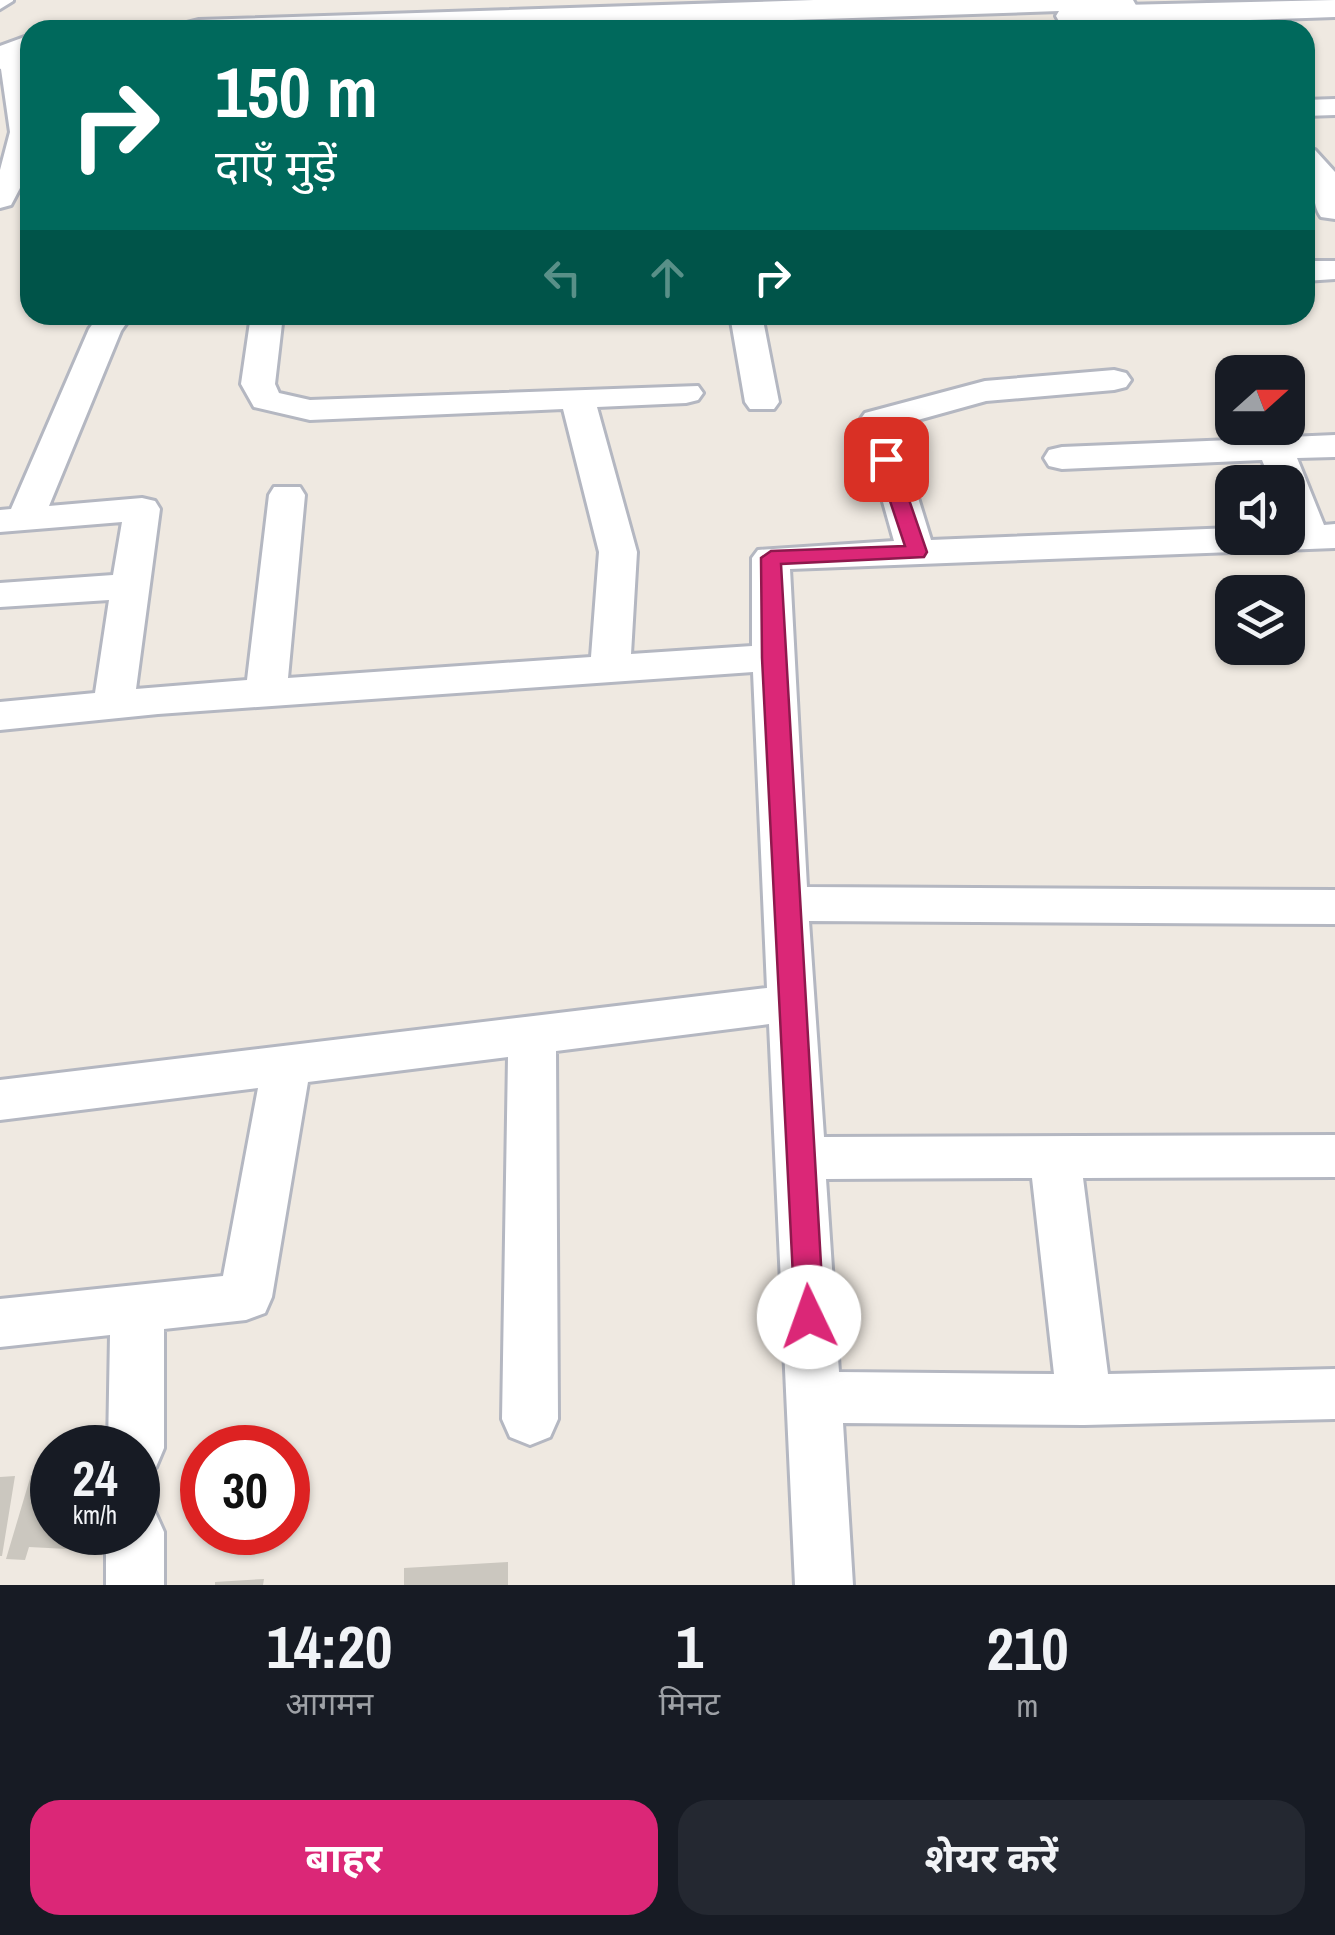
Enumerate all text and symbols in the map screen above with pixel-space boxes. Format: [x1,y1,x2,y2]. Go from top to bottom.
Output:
text: 150 m [215,45,378,139]
icon: right [50,60,180,190]
text: दाएँ मुड़ें [215,135,337,196]
icon: left [535,250,590,305]
icon: ahead [640,250,695,305]
icon: right [745,250,800,305]
north arrow [1215,355,1305,445]
map controls [1215,355,1305,665]
pin [844,417,929,502]
icon: arrive [859,432,914,487]
button: sound [1215,465,1305,555]
button: layers [1215,575,1305,665]
position arrow [757,1265,861,1369]
speed limit sign: 30 [180,1425,310,1555]
text: 24 [72,1444,118,1512]
text: km/h [73,1498,117,1532]
text: 14:20 [266,1606,392,1687]
text: 1 [676,1606,703,1687]
text: 210 [986,1608,1069,1689]
text: आगमन [286,1682,373,1725]
text: मिनट [659,1682,720,1725]
text: m [1017,1684,1038,1727]
button: बाहर [30,1800,658,1915]
button: शेयर करें [678,1800,1305,1915]

